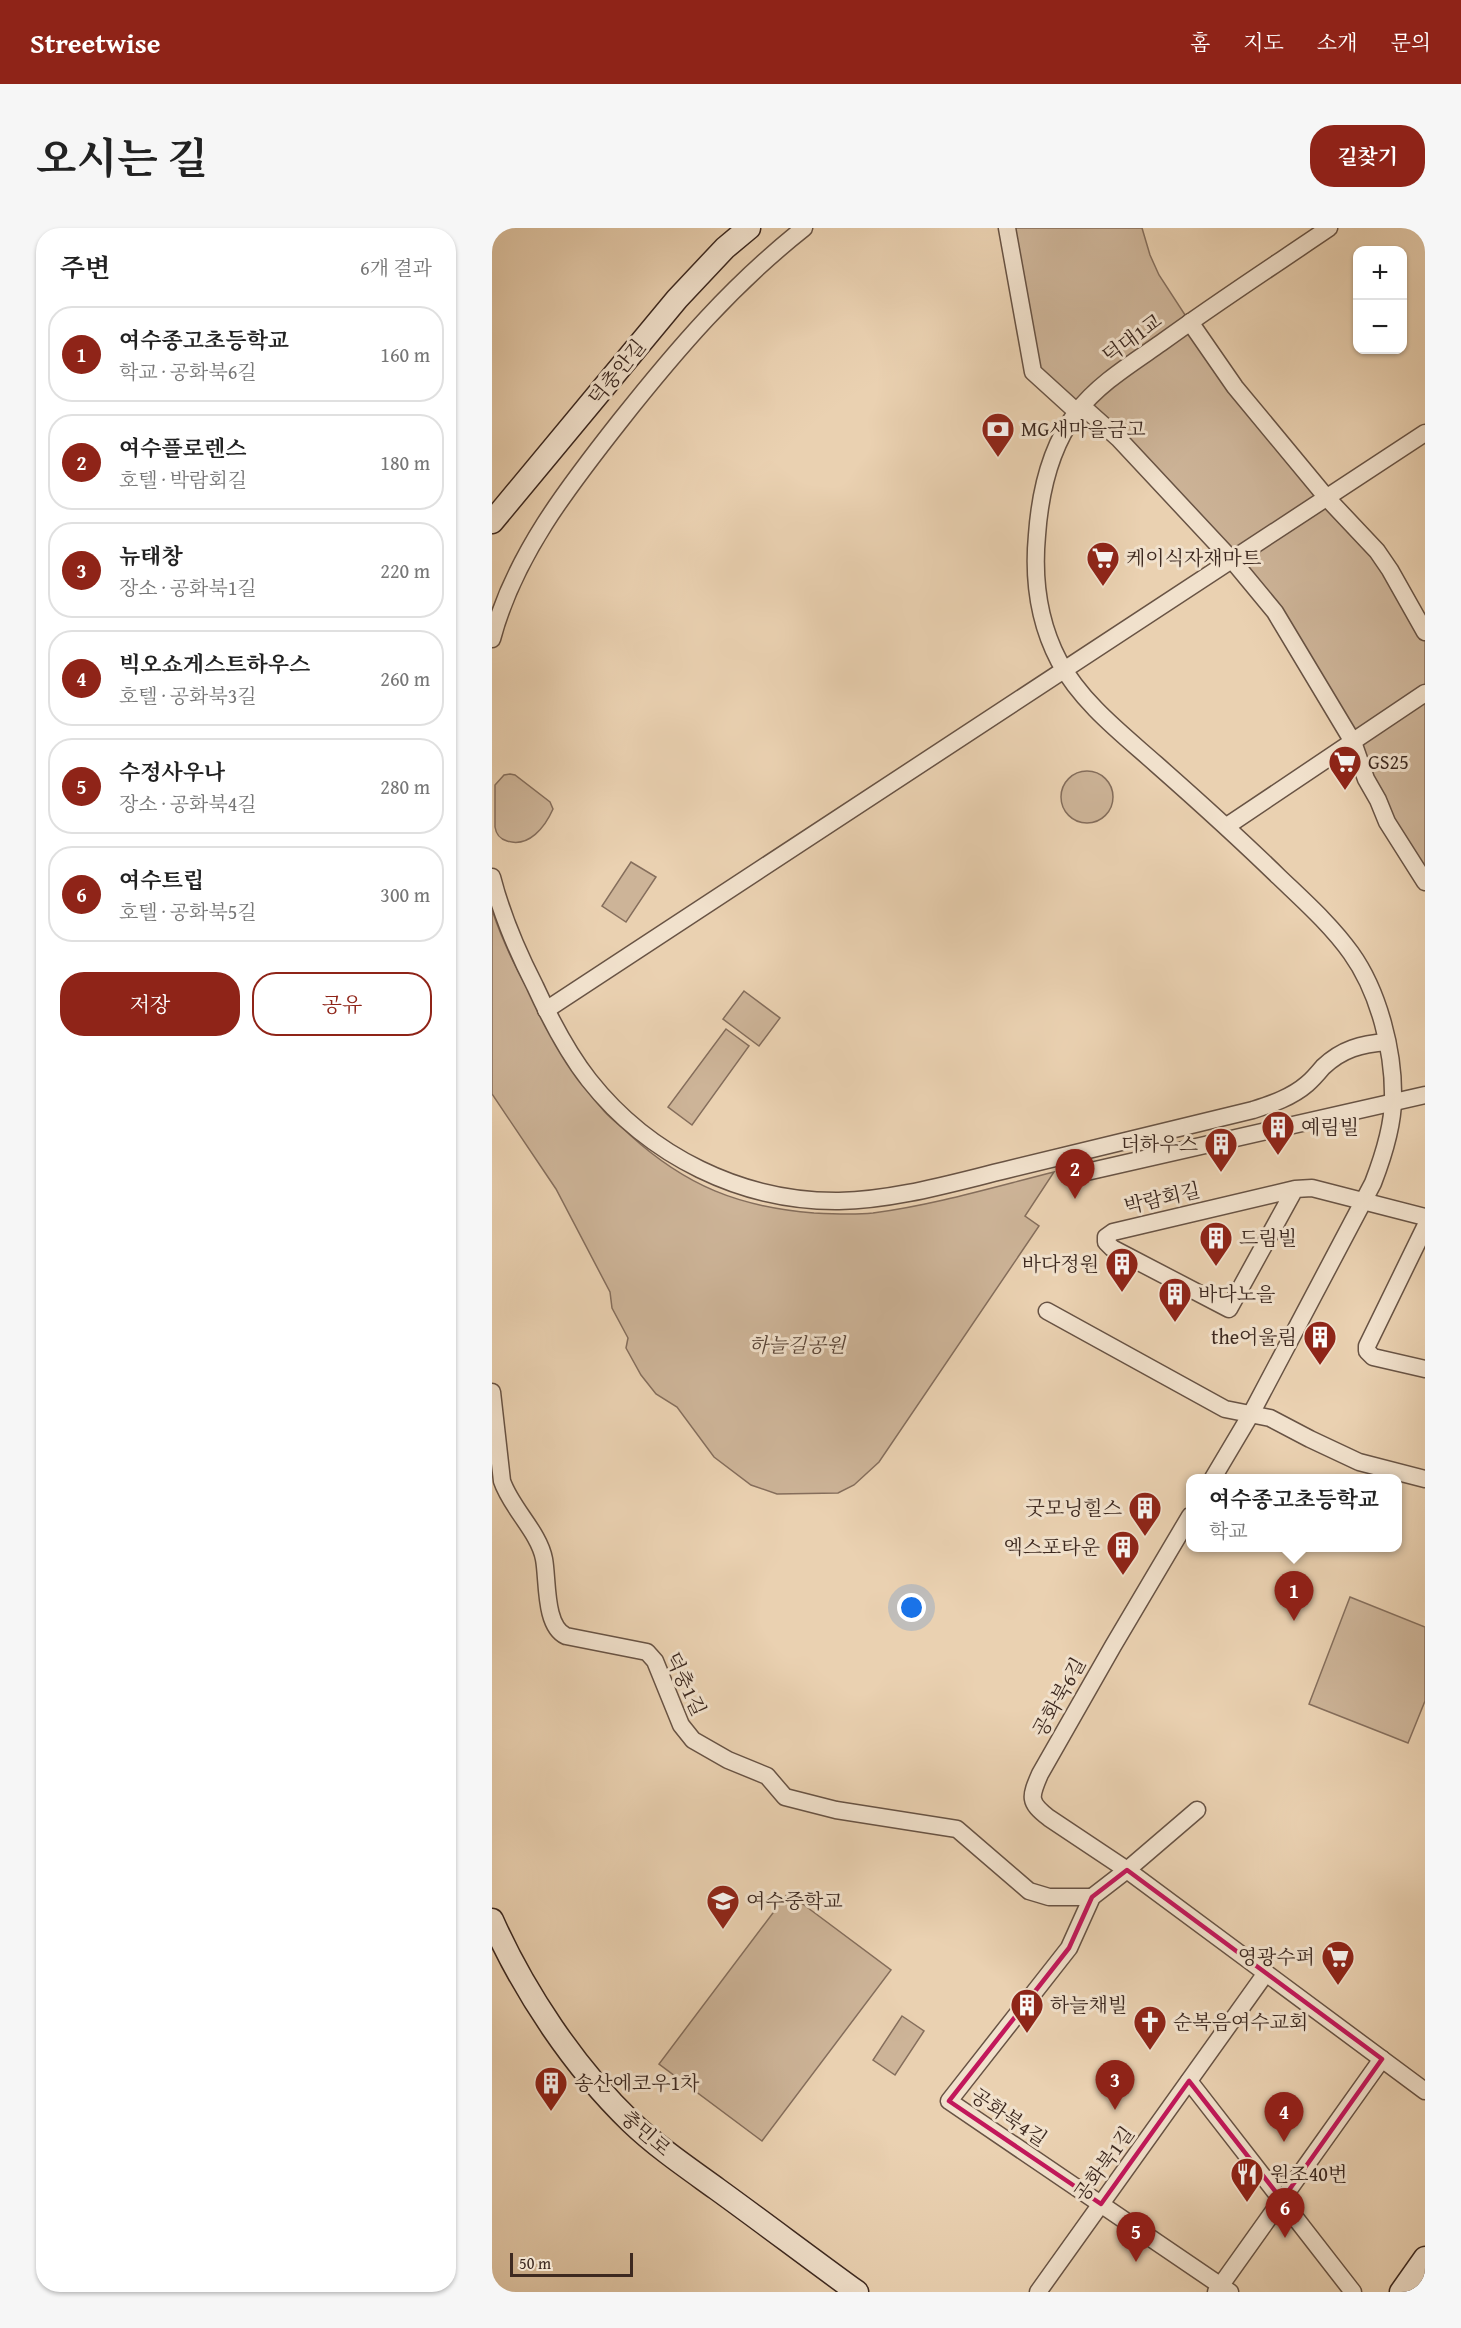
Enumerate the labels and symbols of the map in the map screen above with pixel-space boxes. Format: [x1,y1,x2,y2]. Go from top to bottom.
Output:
street label: 덕대1교 [1096,306,1168,369]
street label: 덕충안길 [581,333,652,411]
bank icon: MG새마을금고 [980,411,1016,458]
place label: MG새마을금고 [1021,414,1146,443]
supermarket icon: 케이식자재마트 [1085,540,1121,587]
place label: 케이식자재마트 [1126,543,1261,572]
supermarket icon: GS25 [1327,744,1363,791]
place label: GS25 [1368,747,1409,776]
building icon: 예림빌 [1260,1109,1296,1156]
place label: 예림빌 [1301,1112,1359,1141]
building icon: 더하우스 [1203,1126,1239,1173]
place label: 더하우스 [1121,1129,1198,1158]
pin: 2 [1056,1150,1094,1199]
street label: 박람회길 [1121,1175,1203,1220]
building icon: 드림빌 [1198,1220,1234,1267]
place label: 드림빌 [1239,1223,1297,1252]
building icon: 바다정원 [1104,1246,1140,1293]
place label: 바다정원 [1022,1249,1099,1278]
building icon: 바다노을 [1157,1276,1193,1323]
place label: 바다노을 [1198,1279,1275,1308]
building icon: the어울림 [1302,1319,1338,1366]
place label: the어울림 [1211,1322,1297,1351]
park label: 하늘길공원 [749,1330,847,1359]
building icon: 굿모닝힐스 [1127,1490,1163,1537]
place label: 굿모닝힐스 [1025,1493,1122,1522]
building icon: 엑스포타운 [1105,1529,1141,1576]
place label: 엑스포타운 [1003,1532,1100,1561]
pin: 1 [1274,1572,1314,1621]
your location [897,1593,926,1622]
street label: 덕충1길 [659,1647,714,1721]
street label: 공화북6길 [1025,1652,1092,1742]
school or university icon: 여수중학교 [705,1883,741,1930]
place label: 여수중학교 [746,1886,843,1915]
supermarket icon: 영광수퍼 [1320,1939,1356,1986]
place label: 영광수퍼 [1238,1942,1315,1971]
building icon: 하늘채빌 [1009,1987,1045,2034]
place label: 하늘채빌 [1050,1990,1127,2019]
church icon: 순복음여수교회 [1132,2004,1168,2051]
place label: 순복음여수교회 [1173,2007,1308,2036]
pin: 3 [1096,2060,1134,2110]
building icon: 송산에코우1차 [533,2065,569,2112]
place label: 송산에코우1차 [574,2068,700,2097]
street label: 공화북4길 [965,2080,1053,2153]
pin: 4 [1264,2092,1304,2142]
street label: 충민로 [615,2103,678,2163]
street label: 공화북1길 [1066,2120,1141,2207]
restaurant icon: 원조40번 [1229,2156,1265,2203]
place label: 원조40번 [1270,2159,1347,2188]
pin: 6 [1266,2188,1304,2238]
pin: 5 [1116,2212,1156,2262]
scale bar [510,2250,633,2278]

